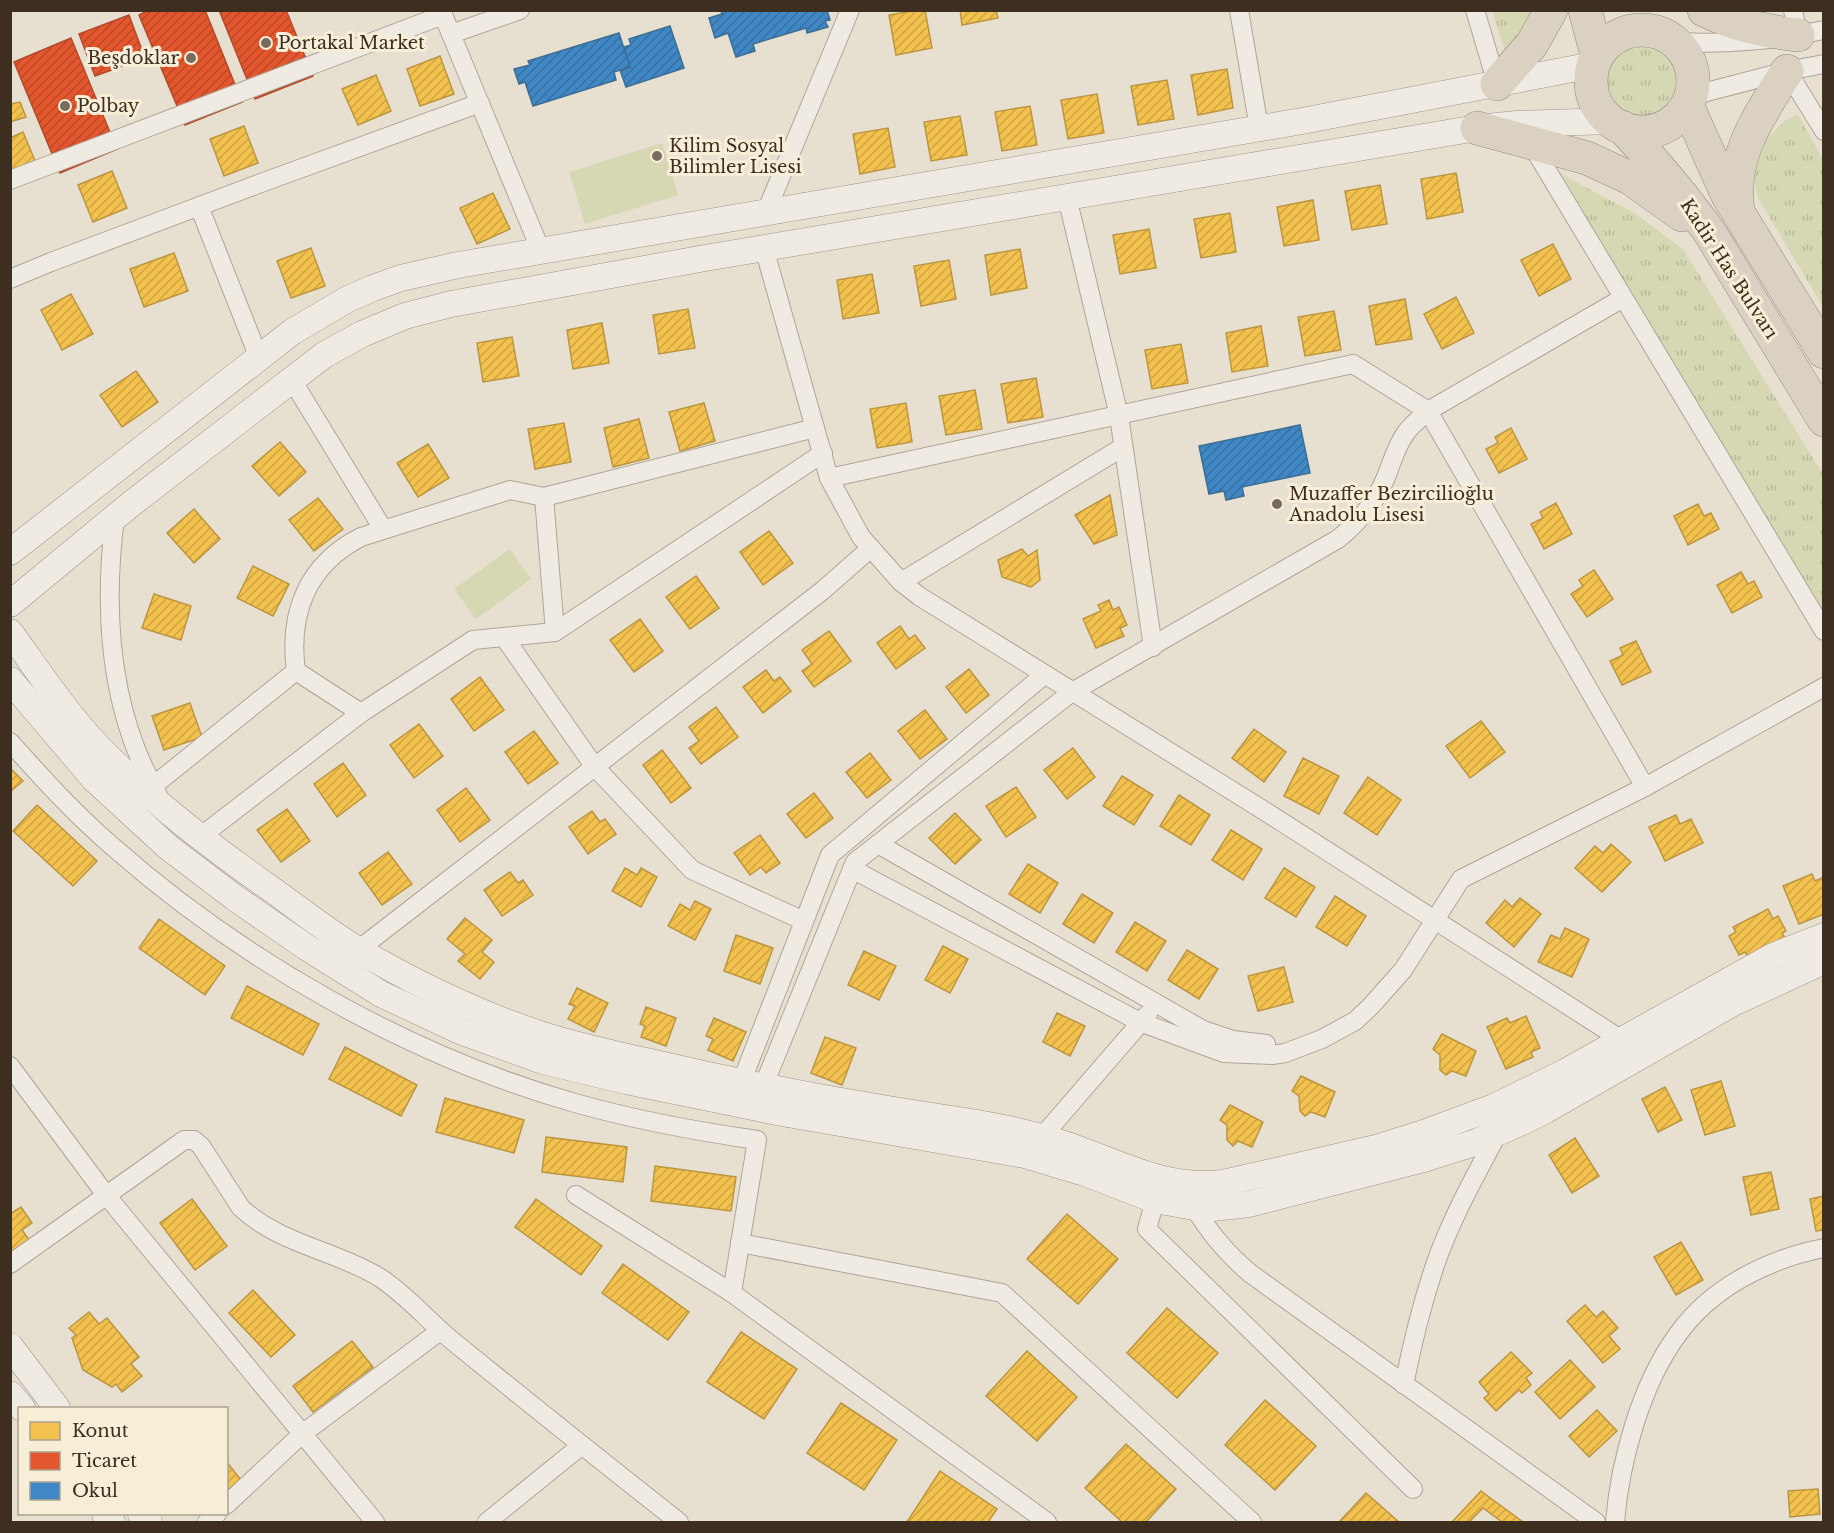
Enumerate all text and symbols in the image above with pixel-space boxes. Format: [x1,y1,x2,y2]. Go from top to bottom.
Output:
place label: Portakal Market [278,32,425,54]
marker: Portakal Market [259,36,273,50]
place label: Beşdoklar [87,47,179,69]
marker: Beşdoklar [184,51,198,65]
place label: Polbay [77,95,140,117]
marker: Polbay [58,99,72,113]
place label: Kilim Sosyal Bilimler Lisesi [669,135,802,178]
marker: Kilim Sosyal Bilimler Lisesi [650,149,664,163]
street label: Kadir Has Bulvarı [1676,195,1782,343]
place label: Muzaffer Bezircilioğlu Anadolu Lisesi [1288,483,1494,526]
marker: Muzaffer Bezircilioğlu Anadolu Lisesi [1270,497,1284,511]
legend [18,1407,228,1515]
text: Konut [72,1420,129,1442]
text: Ticaret [72,1450,137,1472]
text: Okul [72,1480,118,1502]

